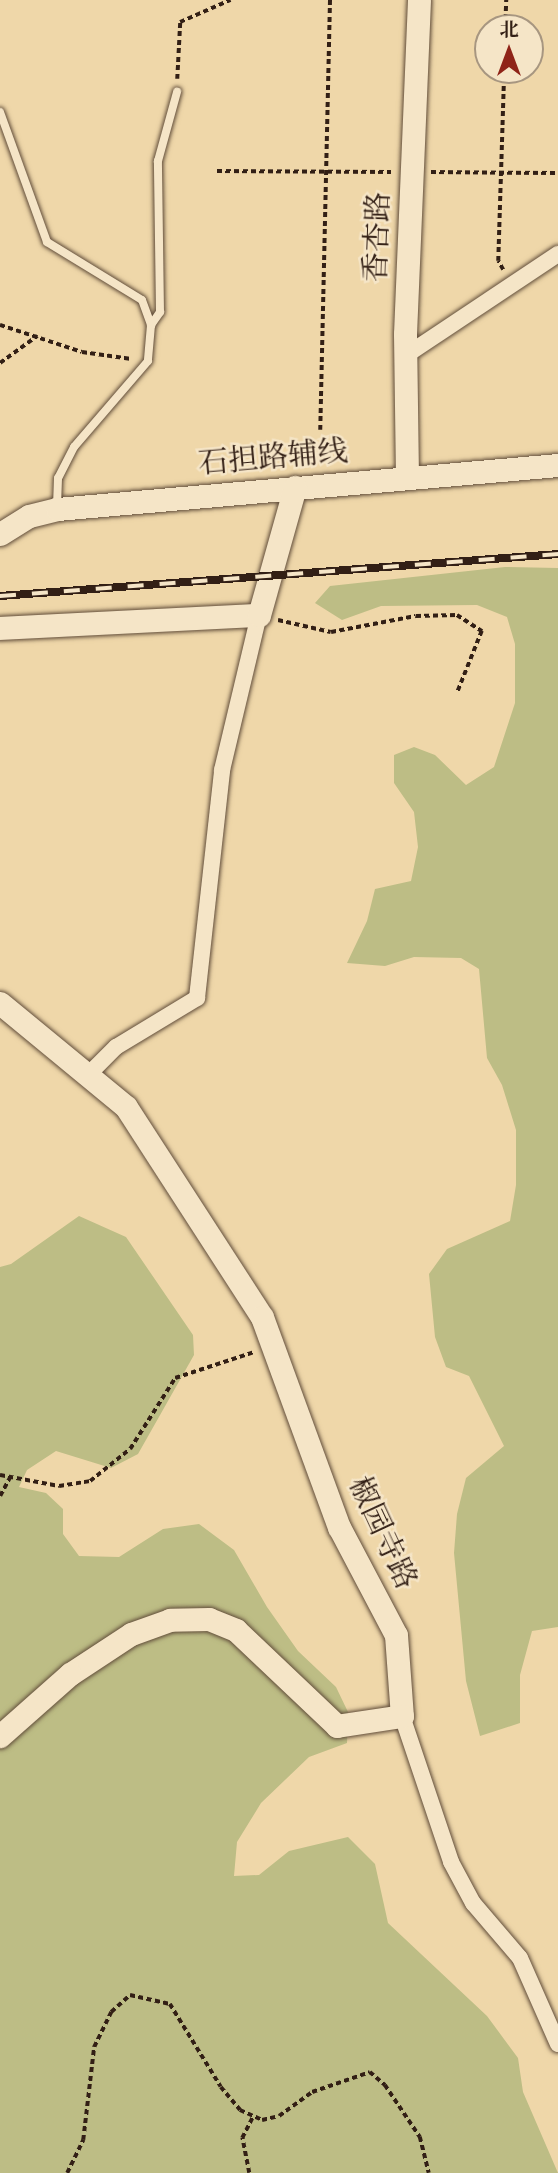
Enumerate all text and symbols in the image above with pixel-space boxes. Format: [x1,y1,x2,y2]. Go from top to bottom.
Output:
north arrow [474,14,544,84]
text: 北 [499,18,519,42]
street label: 香杏路 [358,191,398,283]
street label: 石担路辅线 [197,434,349,482]
street label: 椒园寺路 [340,1471,424,1595]

